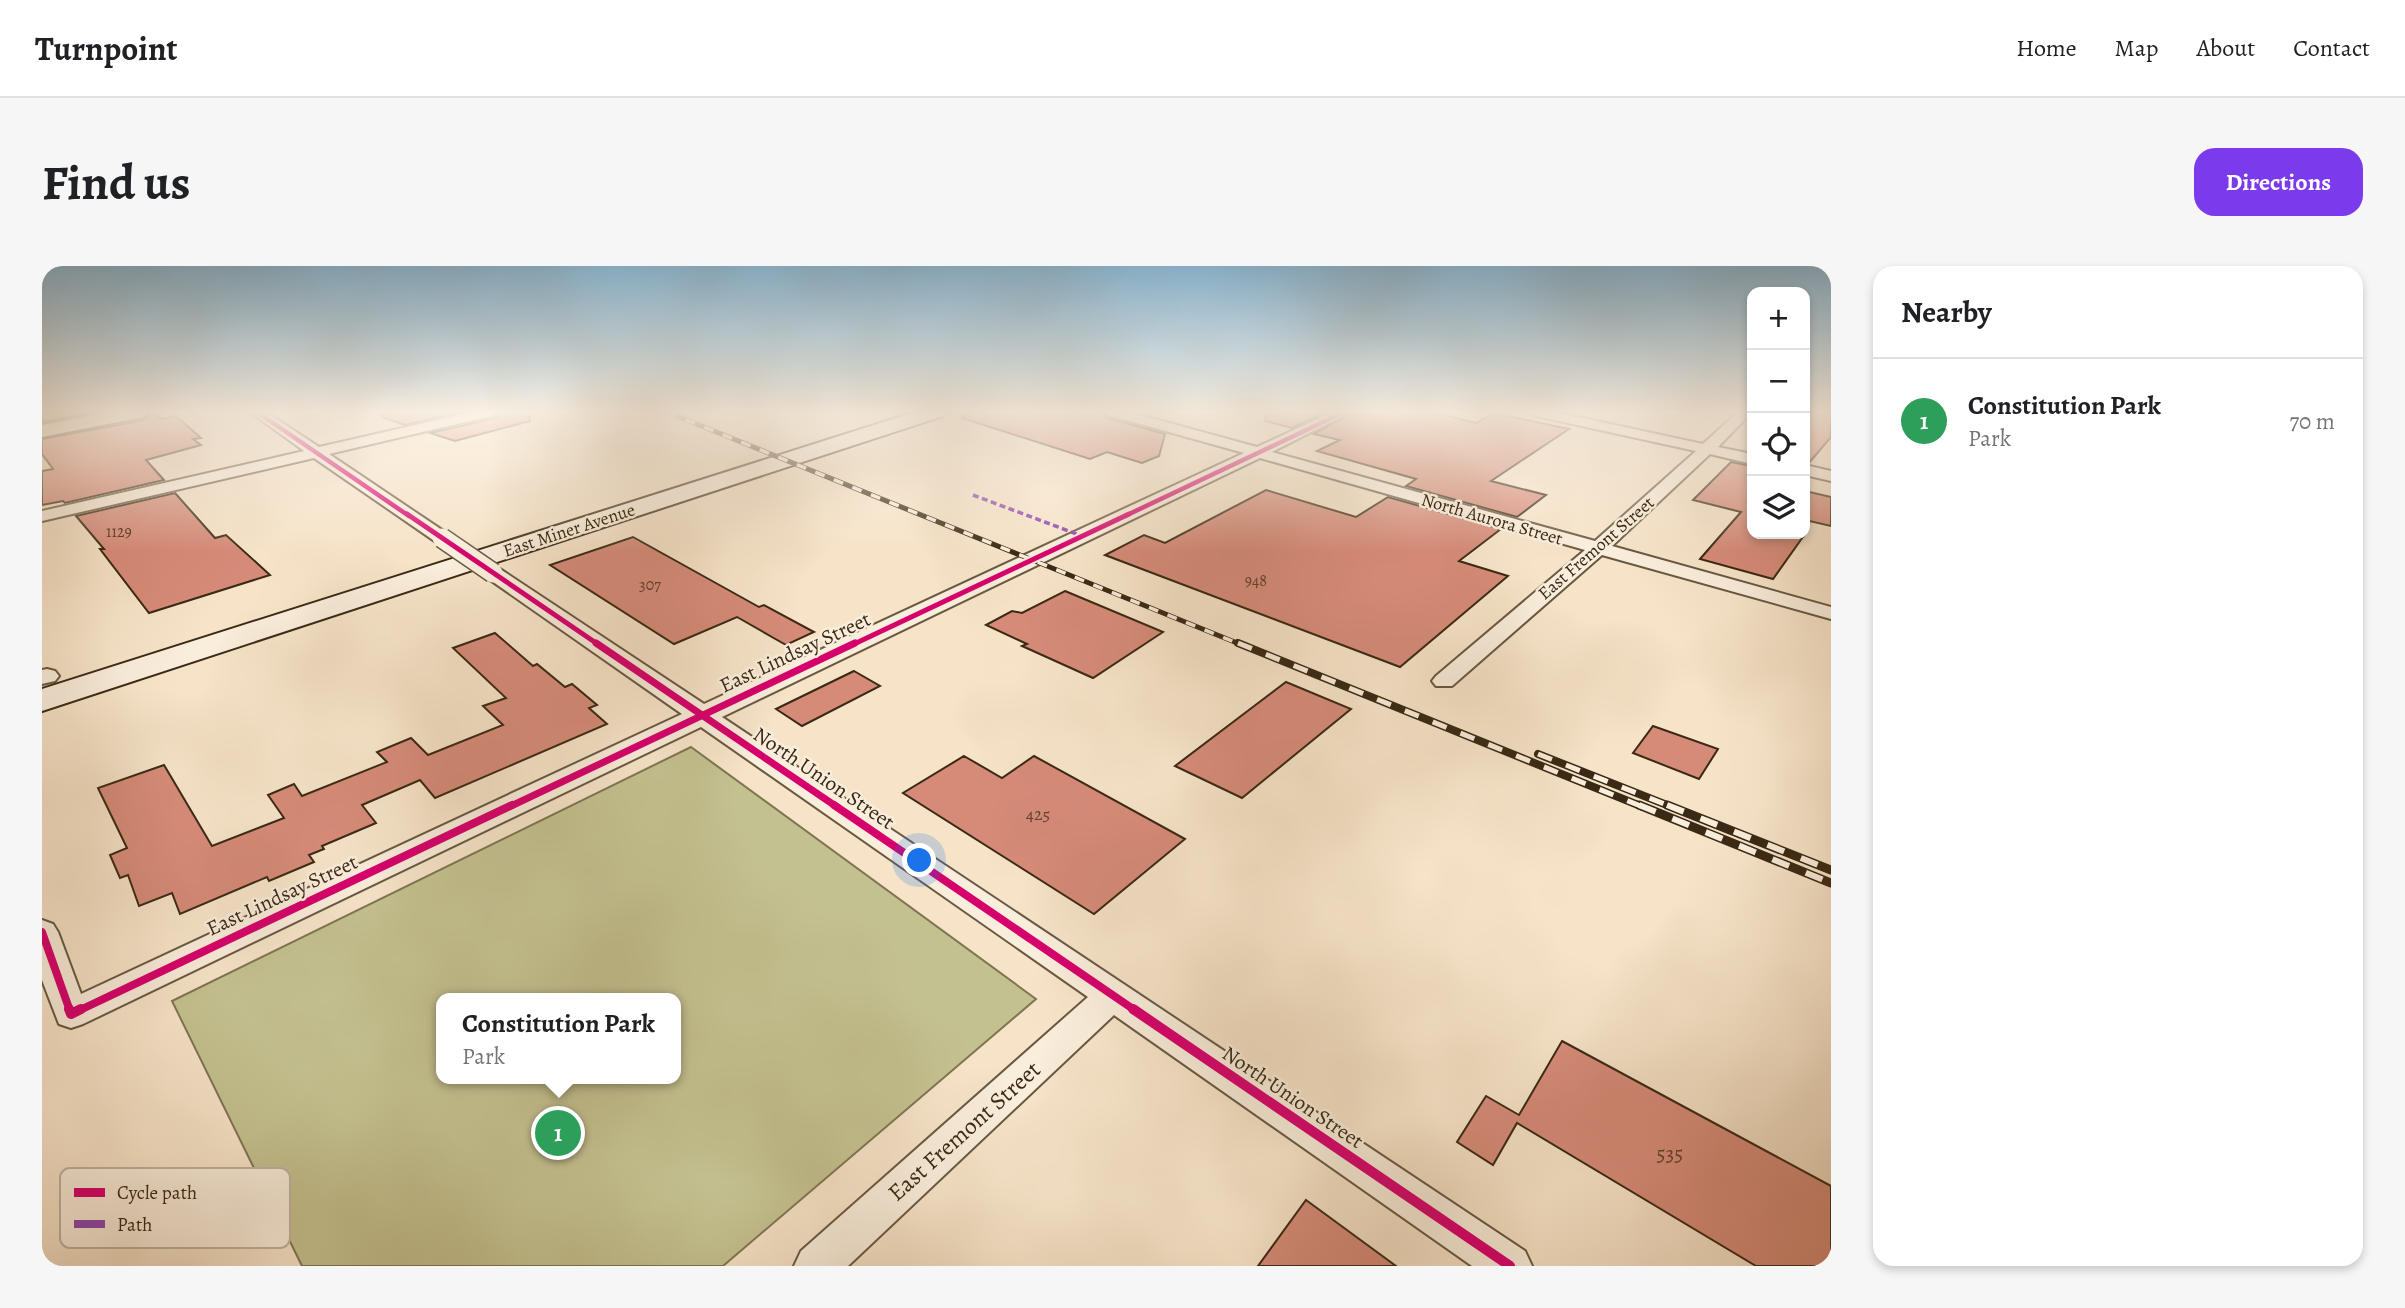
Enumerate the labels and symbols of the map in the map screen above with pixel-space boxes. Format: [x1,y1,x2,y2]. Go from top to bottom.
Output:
street label: North Aurora Street [1418,487,1566,551]
street label: East Fremont Street [1533,491,1659,605]
street label: East Miner Avenue [500,497,638,563]
house number: 1129 [106,521,132,543]
house number: 948 [1245,570,1267,592]
house number: 307 [639,574,661,596]
street label: East Lindsay Street [715,605,875,699]
street label: North Union Street [748,720,900,836]
house number: 425 [1026,802,1050,826]
your location [902,843,936,877]
street label: East Lindsay Street [202,848,362,942]
street label: North Union Street [1217,1039,1369,1155]
street label: East Fremont Street [881,1054,1047,1208]
pin: 1 [535,1107,581,1159]
house number: 535 [1657,1140,1683,1168]
legend [60,1168,290,1248]
text: Cycle path [117,1180,197,1206]
text: Path [117,1212,152,1238]

